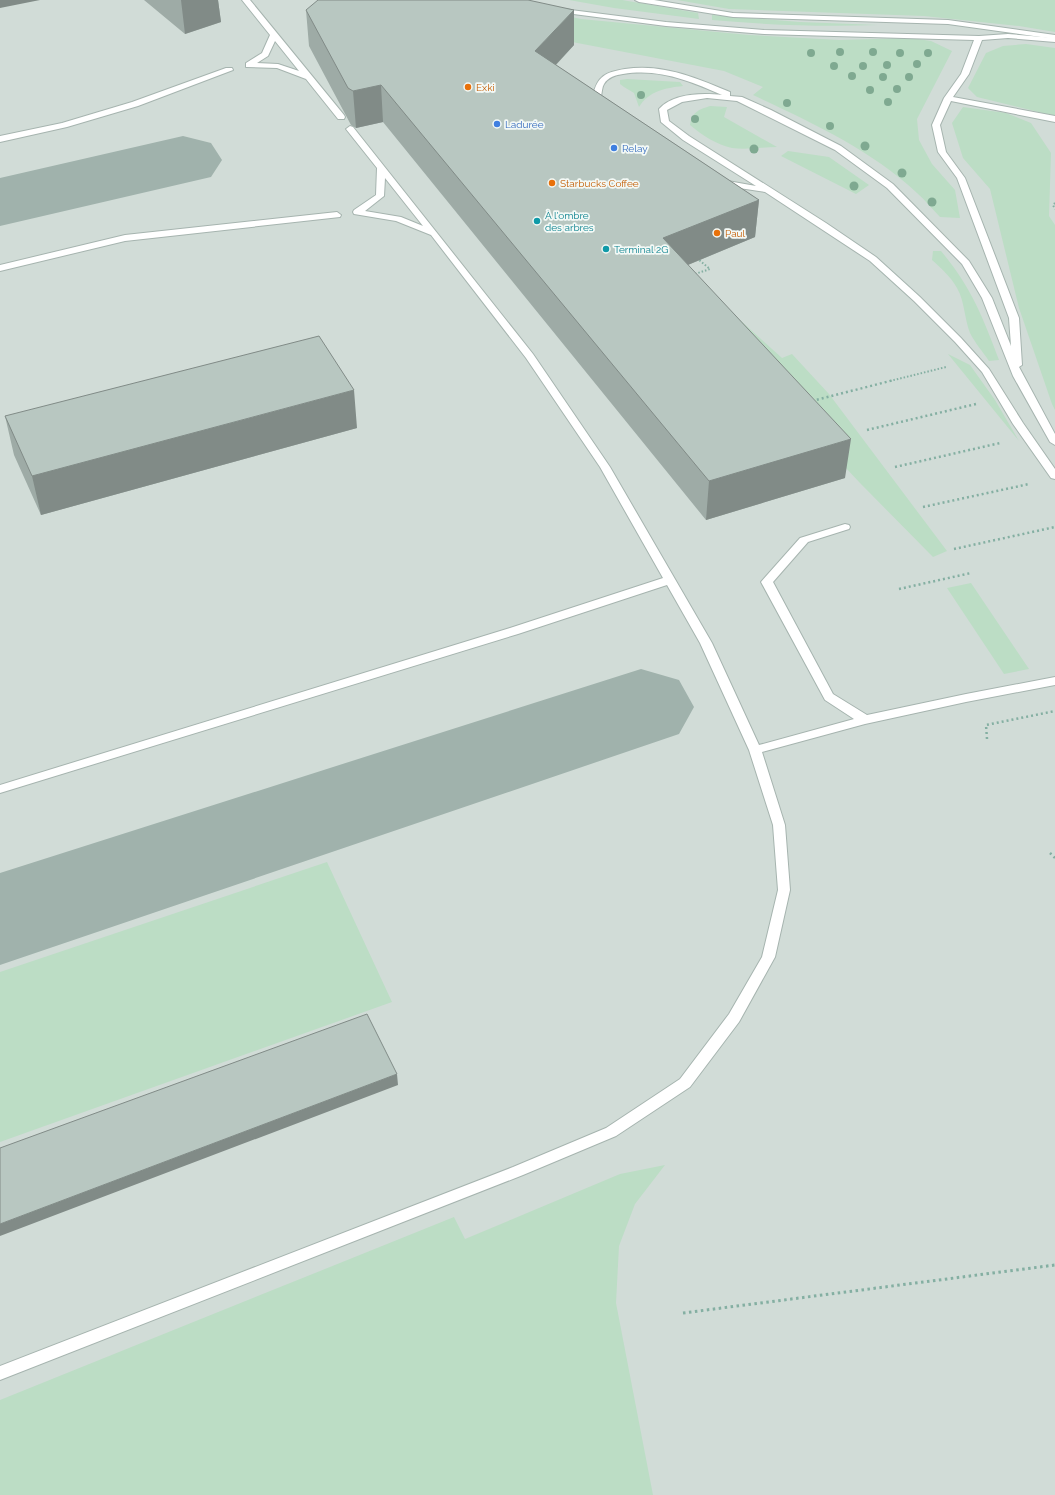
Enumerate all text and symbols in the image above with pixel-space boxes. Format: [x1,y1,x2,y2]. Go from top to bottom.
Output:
marker: Exki [463,82,473,92]
place label: Exki [476,82,495,93]
marker: Ladurée [492,119,502,129]
place label: Ladurée [505,119,544,130]
marker: Relay [609,143,619,153]
place label: Relay [622,143,648,154]
marker: Starbucks Coffee [547,178,557,188]
place label: Starbucks Coffee [560,178,639,189]
place label: À l'ombre des arbres [545,210,594,233]
marker: À l'ombre des arbres [532,216,542,226]
marker: Paul [712,228,722,238]
place label: Paul [725,228,746,239]
marker: Terminal 2G [601,244,611,254]
place label: Terminal 2G [614,244,668,255]

